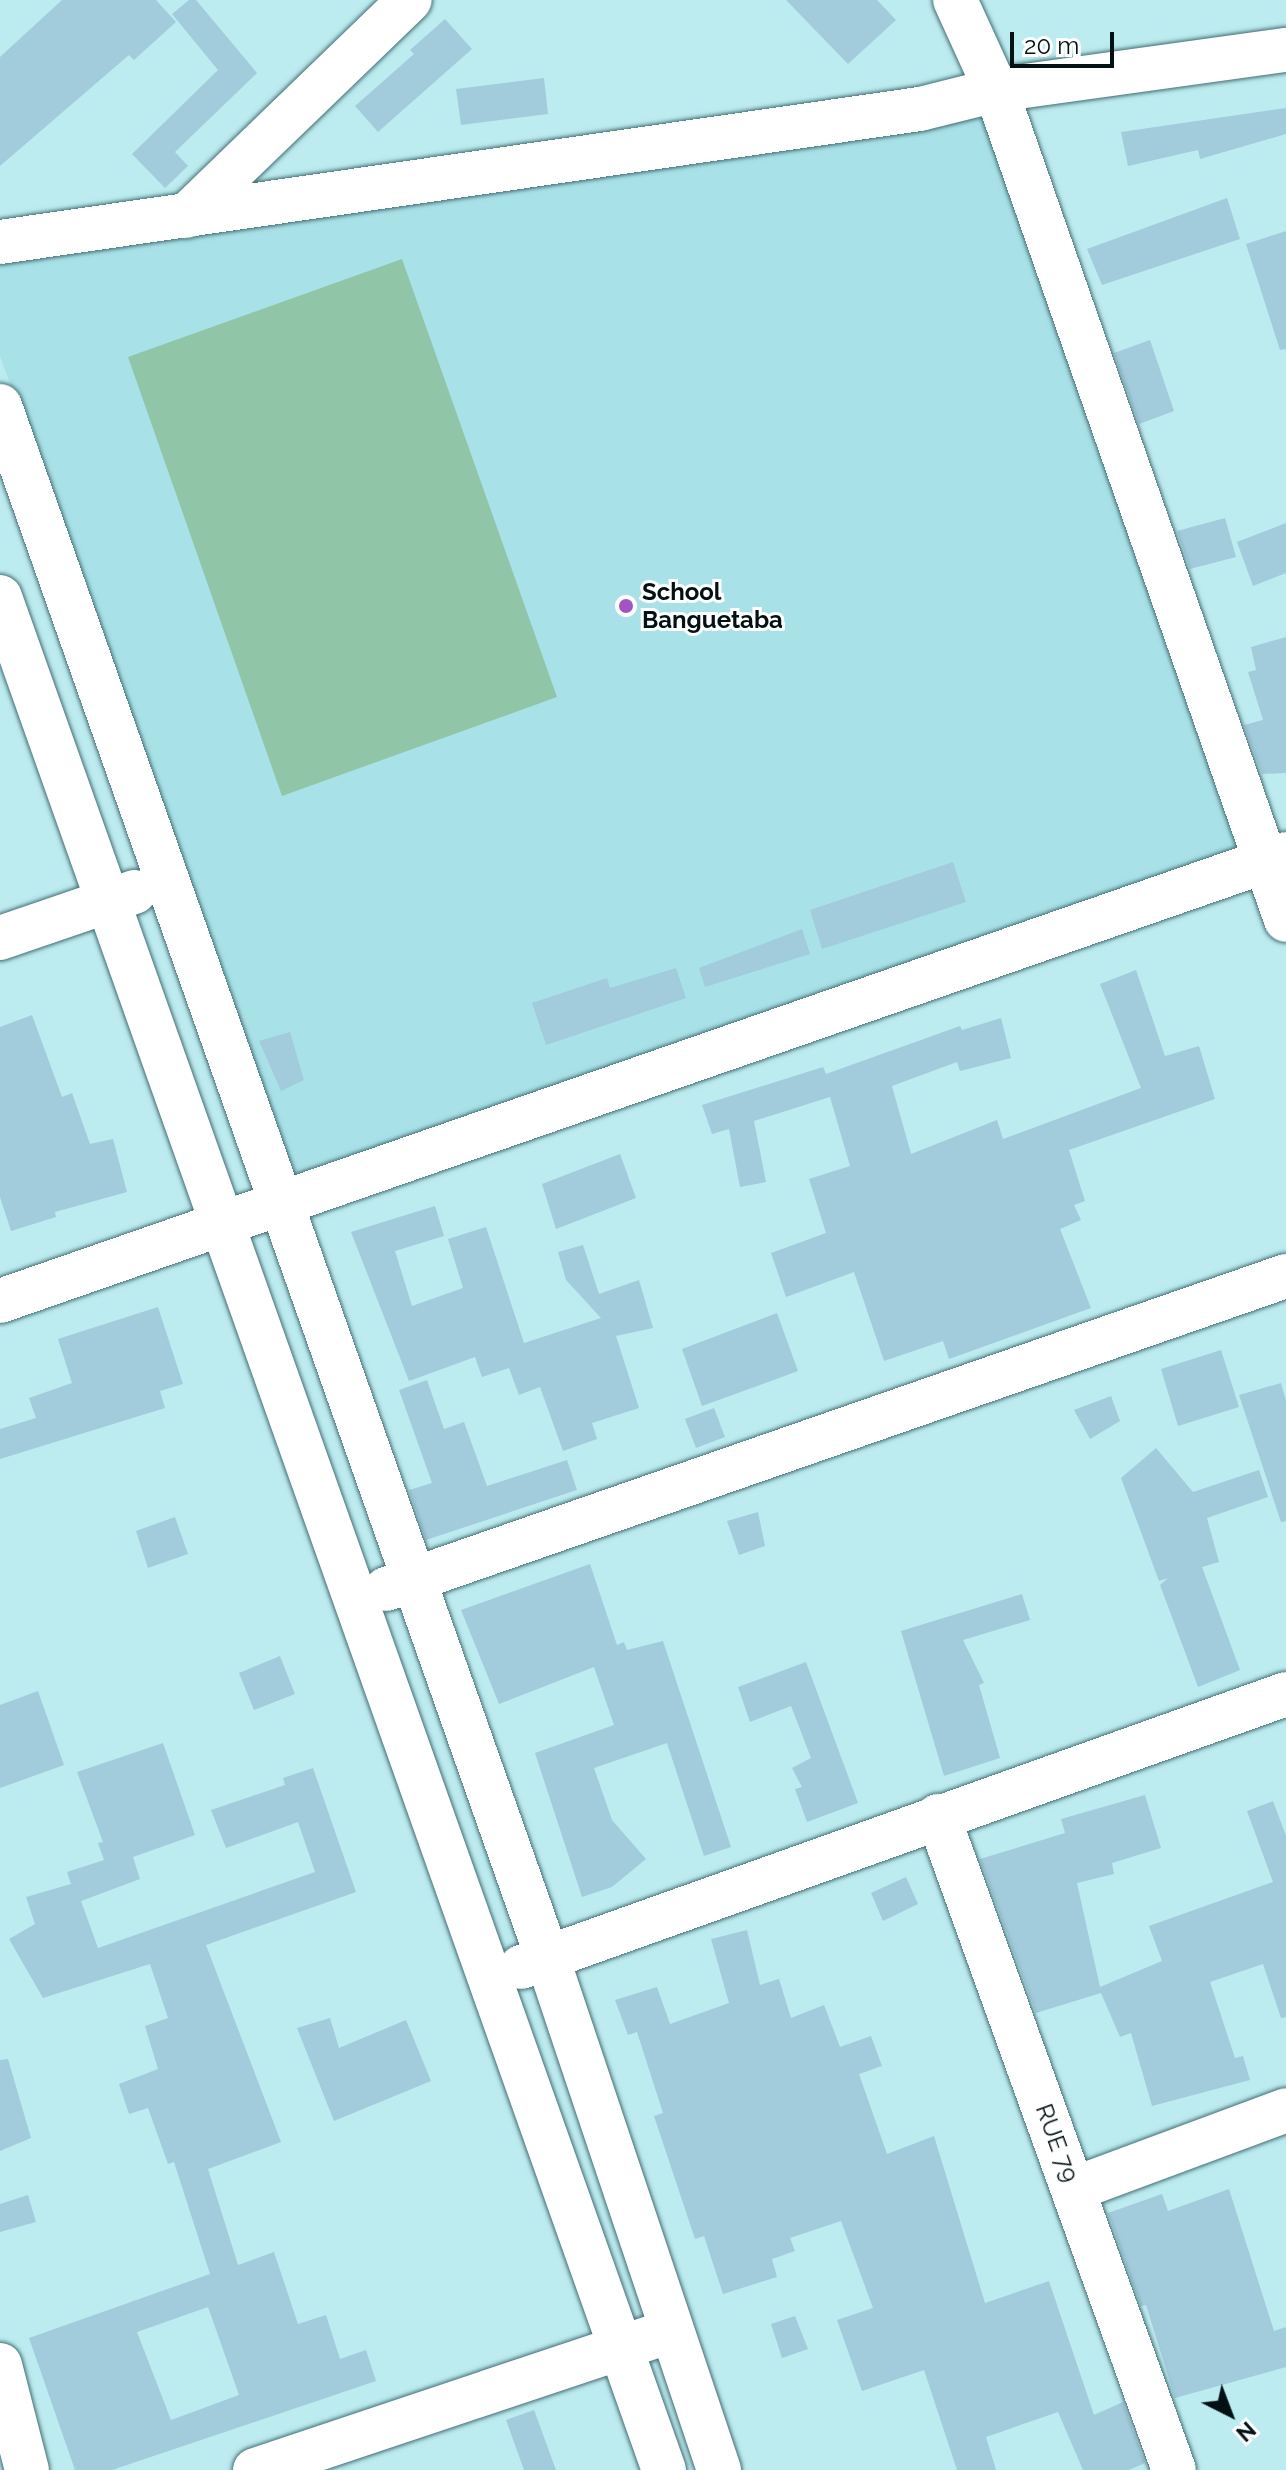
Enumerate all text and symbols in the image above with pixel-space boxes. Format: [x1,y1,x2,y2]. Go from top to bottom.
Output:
scale bar [1014,16,1118,66]
text: 20 m [1024,31,1079,60]
place label: School Banguetaba [642,578,783,634]
marker: School Banguetaba [617,597,635,615]
street label: RUE 79 [1030,2100,1084,2186]
north arrow [1190,2374,1270,2454]
text: N [1231,2417,1261,2447]

